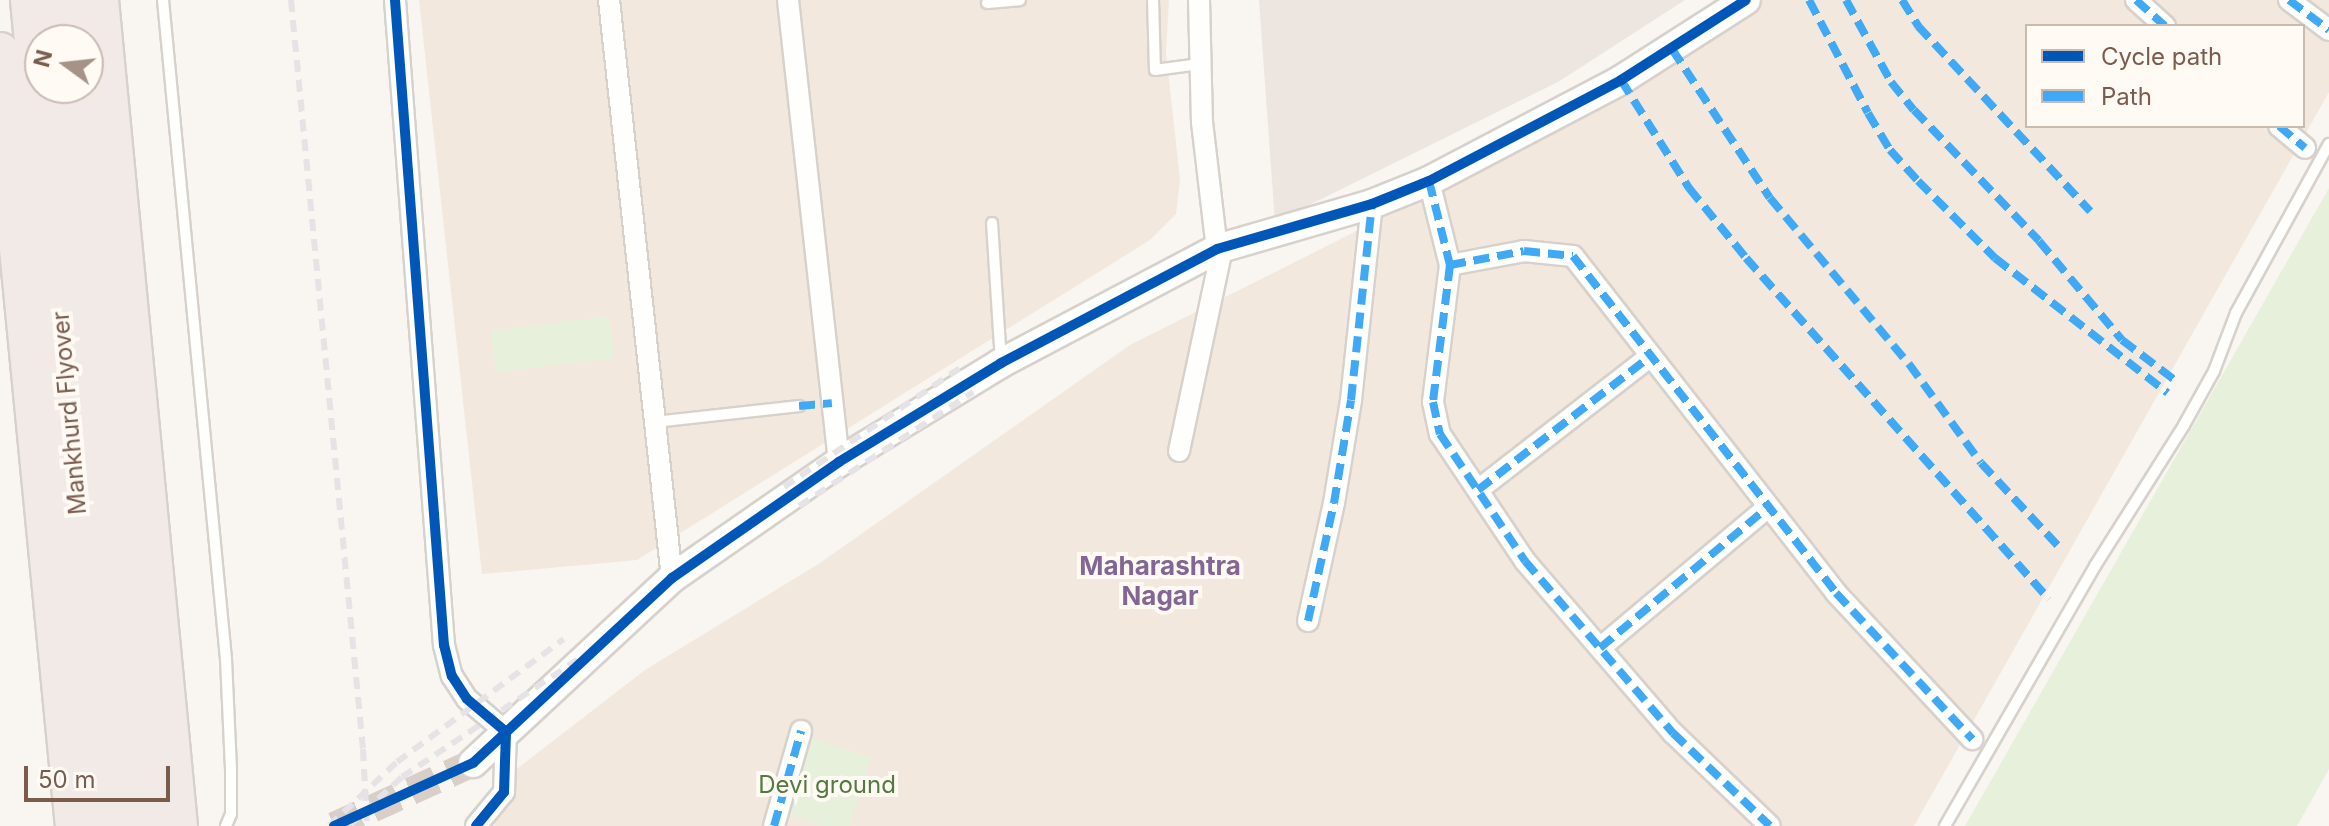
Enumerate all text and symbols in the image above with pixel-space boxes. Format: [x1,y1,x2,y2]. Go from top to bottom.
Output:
north arrow [24,24,104,104]
legend [2025,24,2305,128]
text: Cycle path [2101,42,2222,71]
text: N [28,47,57,70]
text: Path [2101,82,2152,111]
street label: Mankhurd Flyover [46,310,92,516]
district label: Maharashtra Nagar [1079,550,1241,612]
scale bar [28,750,174,800]
text: 50 m [38,765,96,794]
park label: Devi ground [758,771,896,799]

